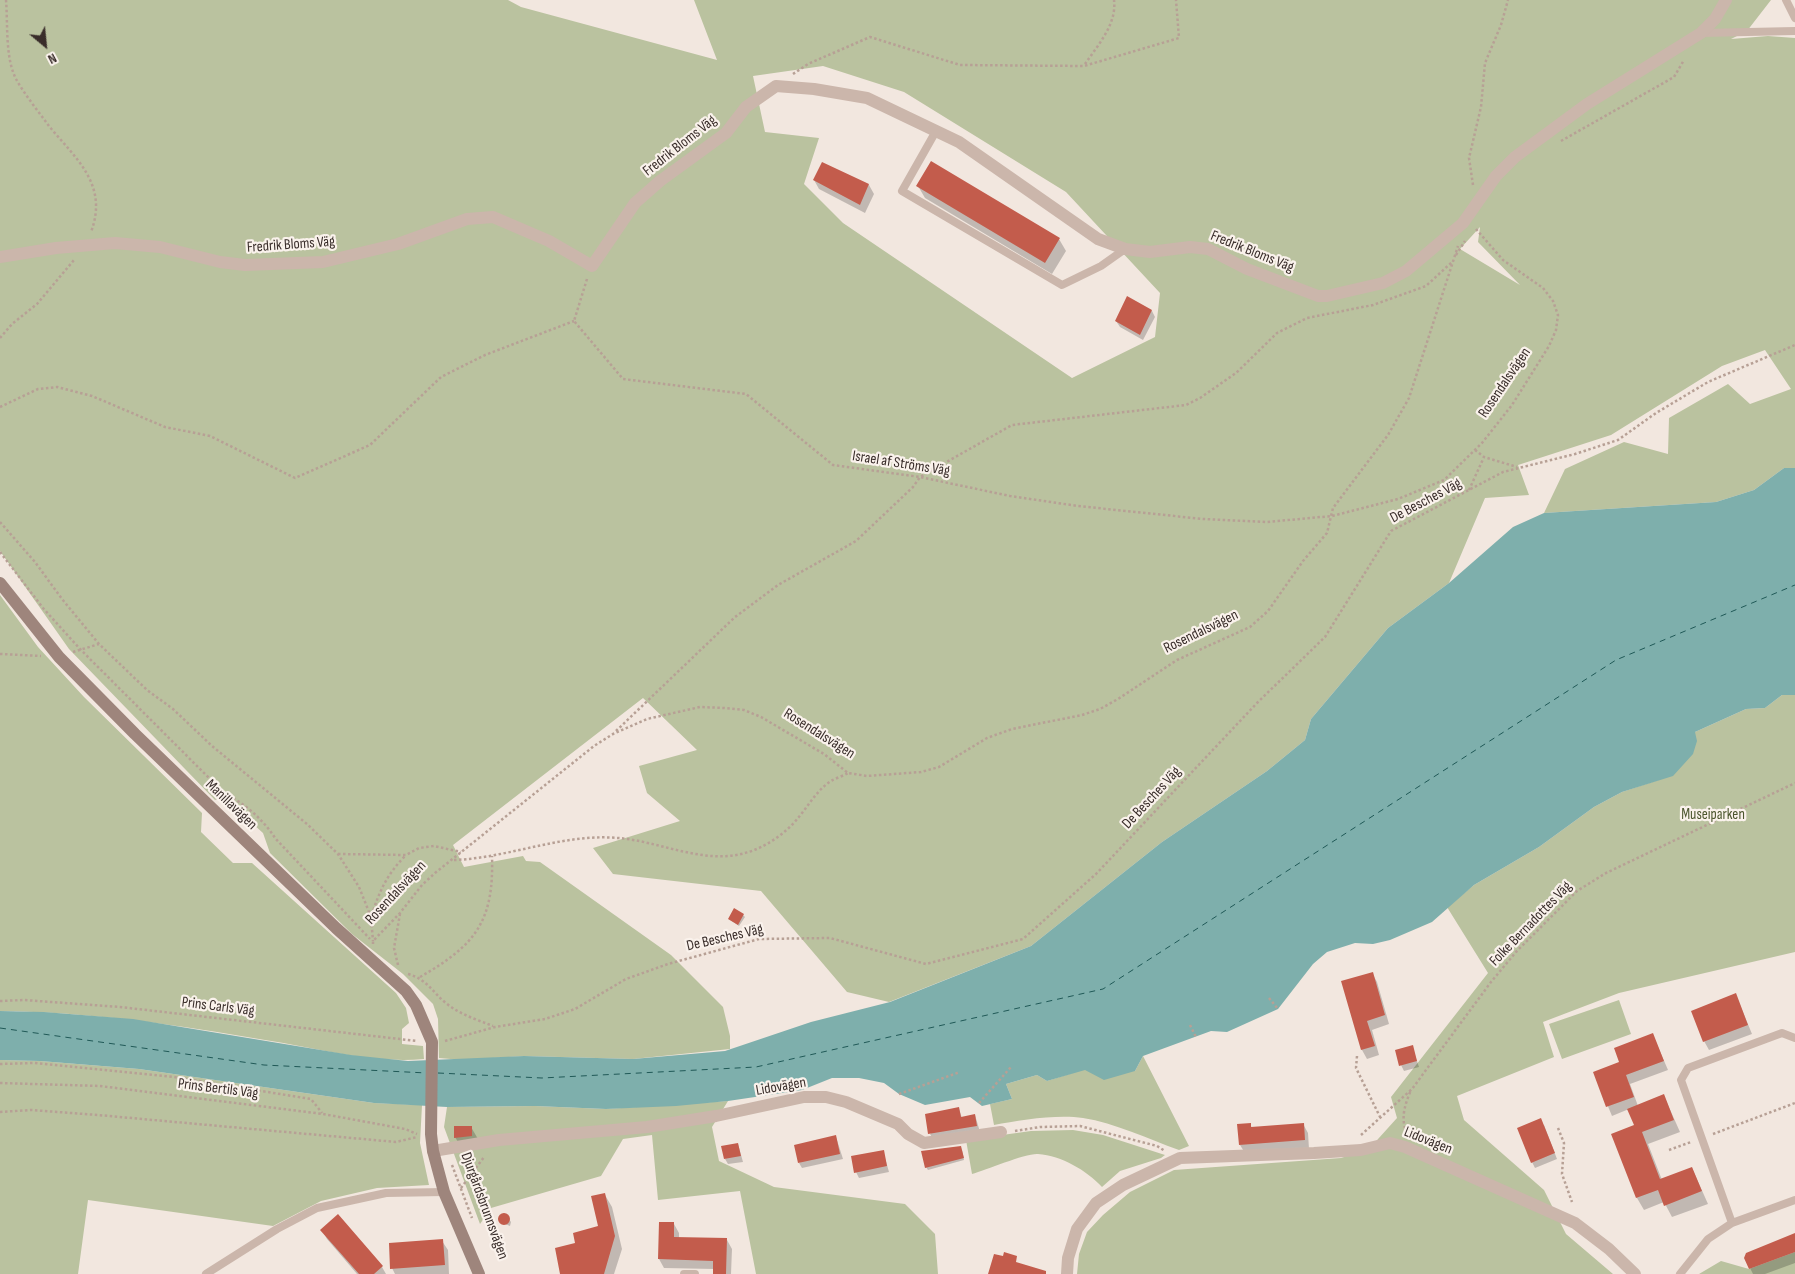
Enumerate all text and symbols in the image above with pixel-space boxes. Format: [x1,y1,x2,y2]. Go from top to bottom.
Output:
north arrow [20,20,70,70]
text: N [45,49,60,68]
street label: Fredrik Bloms Väg [640,112,720,180]
street label: Fredrik Bloms Väg [1208,227,1296,277]
street label: Fredrik Bloms Väg [246,233,336,257]
street label: Rosendalsvägen [1475,345,1535,421]
street label: Israel af Ströms Väg [851,447,951,481]
street label: De Besches Väg [1387,475,1465,527]
street label: Rosendalsvägen [1161,606,1241,658]
street label: Rosendalsvägen [780,705,858,763]
street label: De Besches Väg [1119,763,1185,833]
street label: Manillavägen [201,776,261,834]
park label: Museiparken [1681,806,1745,824]
street label: Rosendalsvägen [362,857,430,929]
street label: Folke Bernadottes Väg [1486,878,1576,970]
street label: De Besches Väg [685,920,765,956]
street label: Prins Carls Väg [181,994,255,1020]
street label: Lidovägen [755,1074,807,1100]
street label: Prins Bertils Väg [177,1075,259,1103]
street label: Lidovägen [1401,1123,1455,1159]
street label: Djurgårdsbrunnsvägen [456,1150,512,1262]

